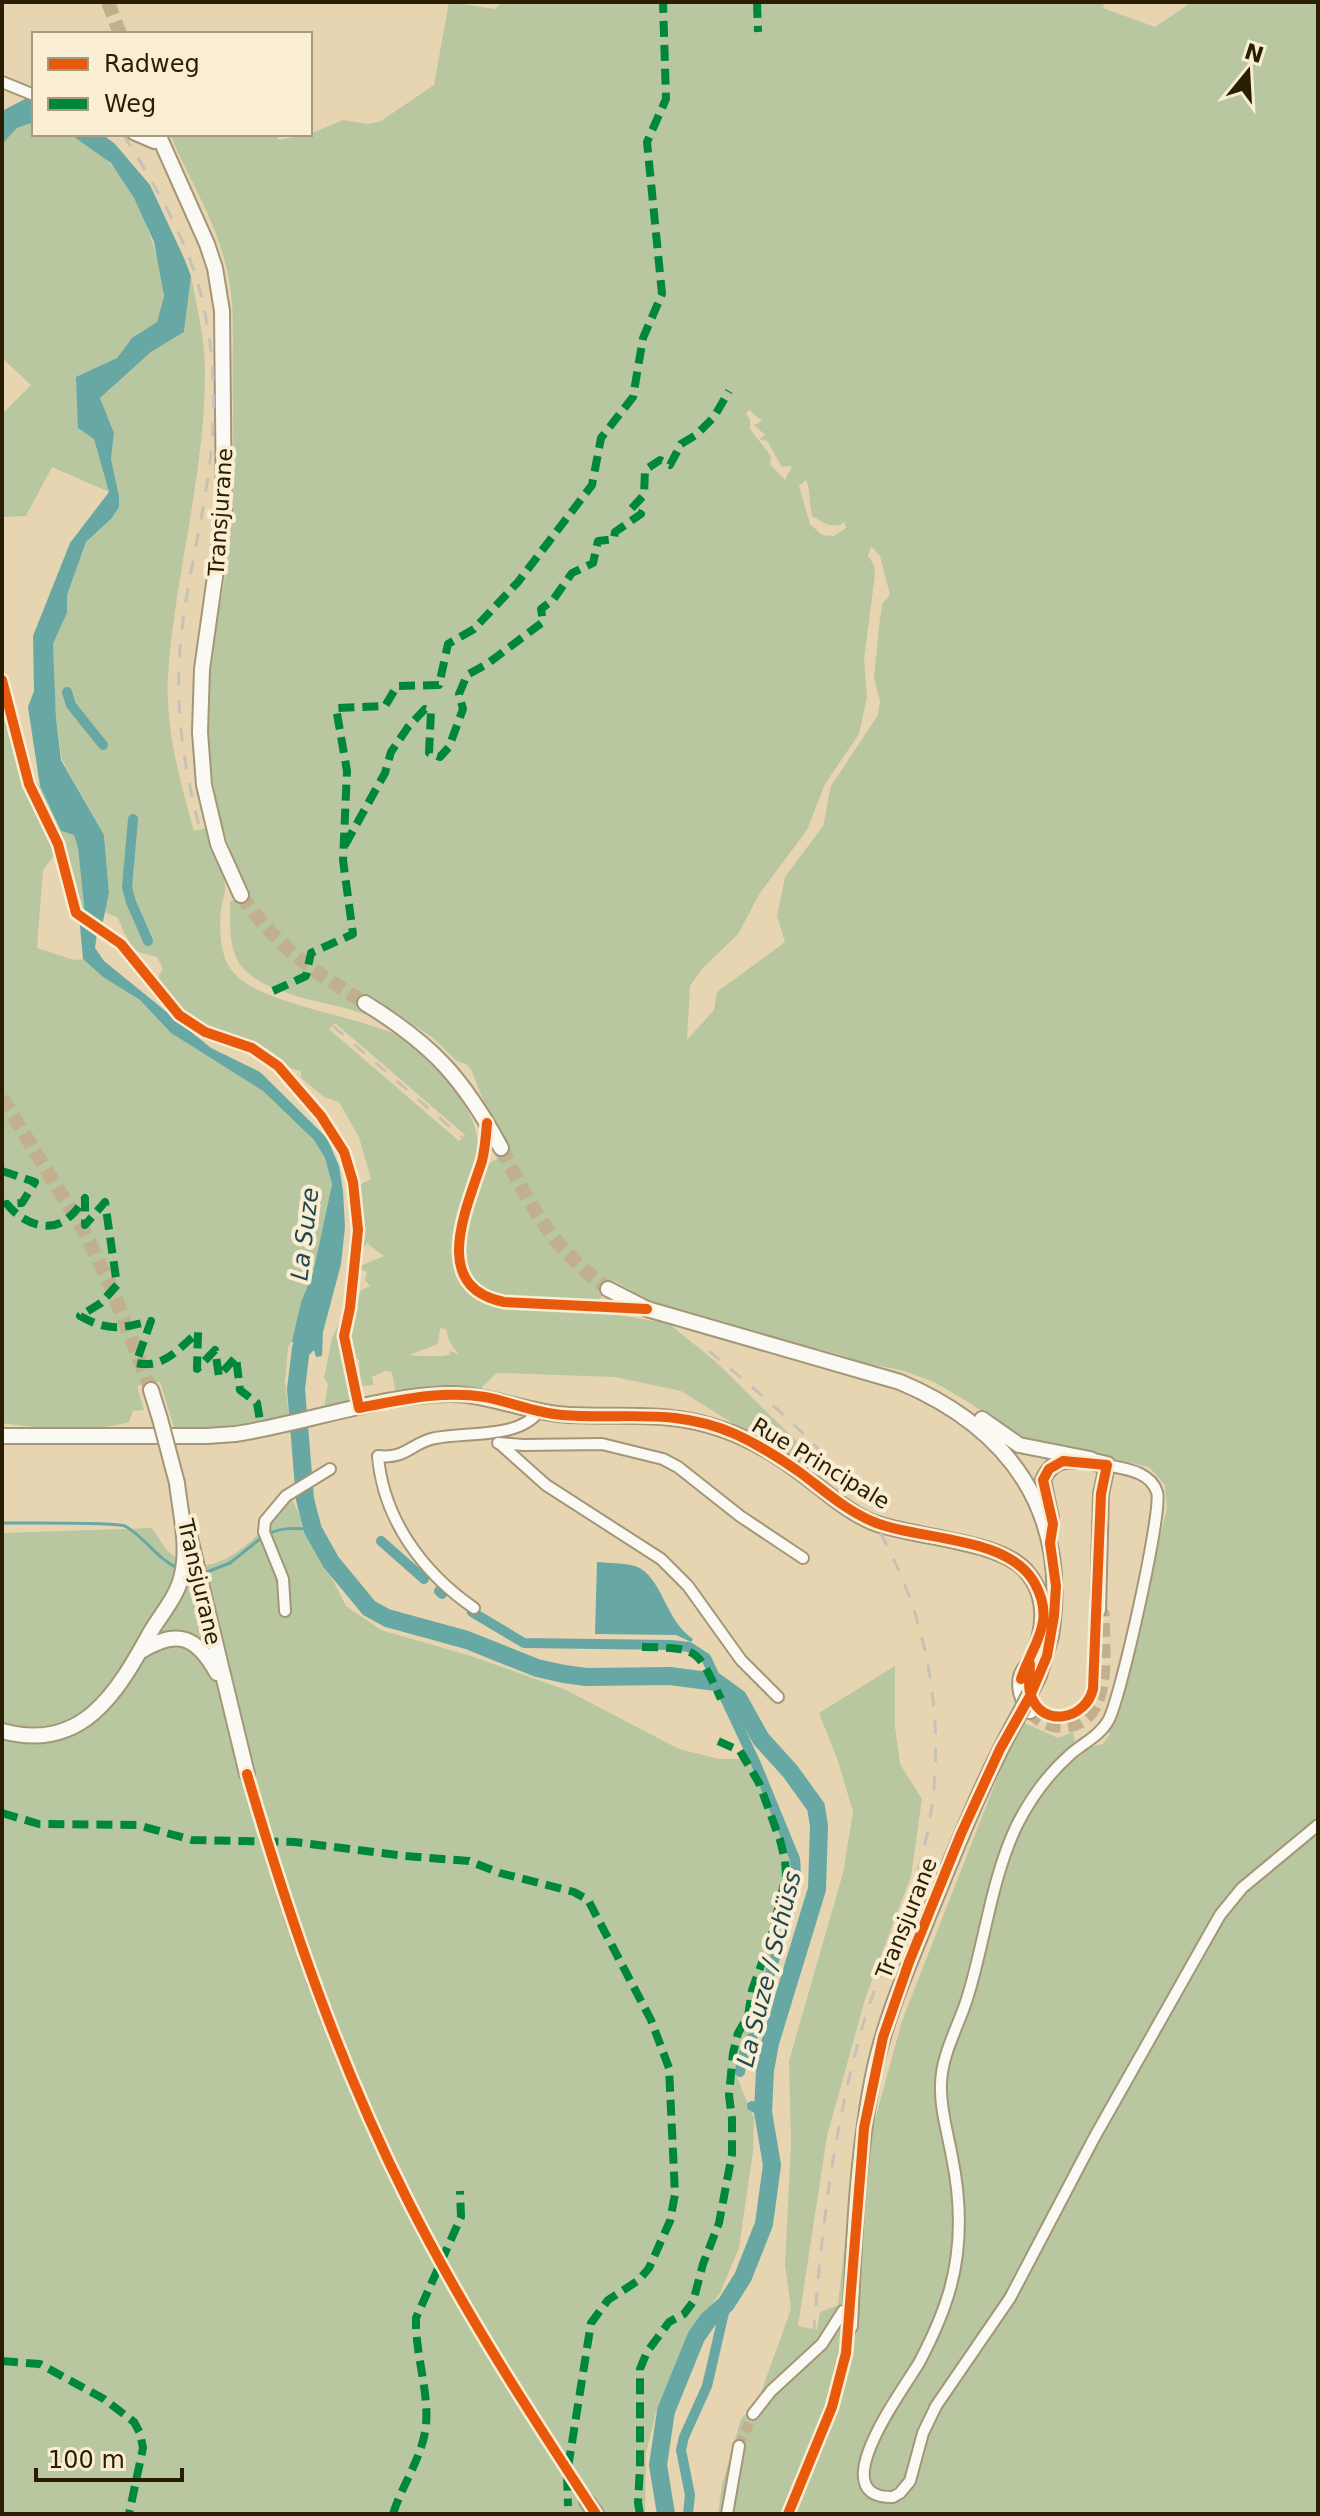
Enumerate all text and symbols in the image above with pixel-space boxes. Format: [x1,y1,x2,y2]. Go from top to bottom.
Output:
legend [32,32,312,136]
north arrow [1208,32,1288,112]
text: N [1241,39,1267,68]
text: Radweg [104,50,200,78]
text: Weg [104,90,156,118]
street label: Transjurane [203,447,237,578]
water label: La Suze [285,1186,325,1282]
street label: Rue Principale [747,1413,894,1514]
street label: Transjurane [173,1516,226,1647]
street label: Transjurane [870,1854,942,1983]
water label: La Suze / Schüss [731,1868,807,2070]
scale bar [36,2432,182,2482]
text: 100 m [48,2446,125,2474]

